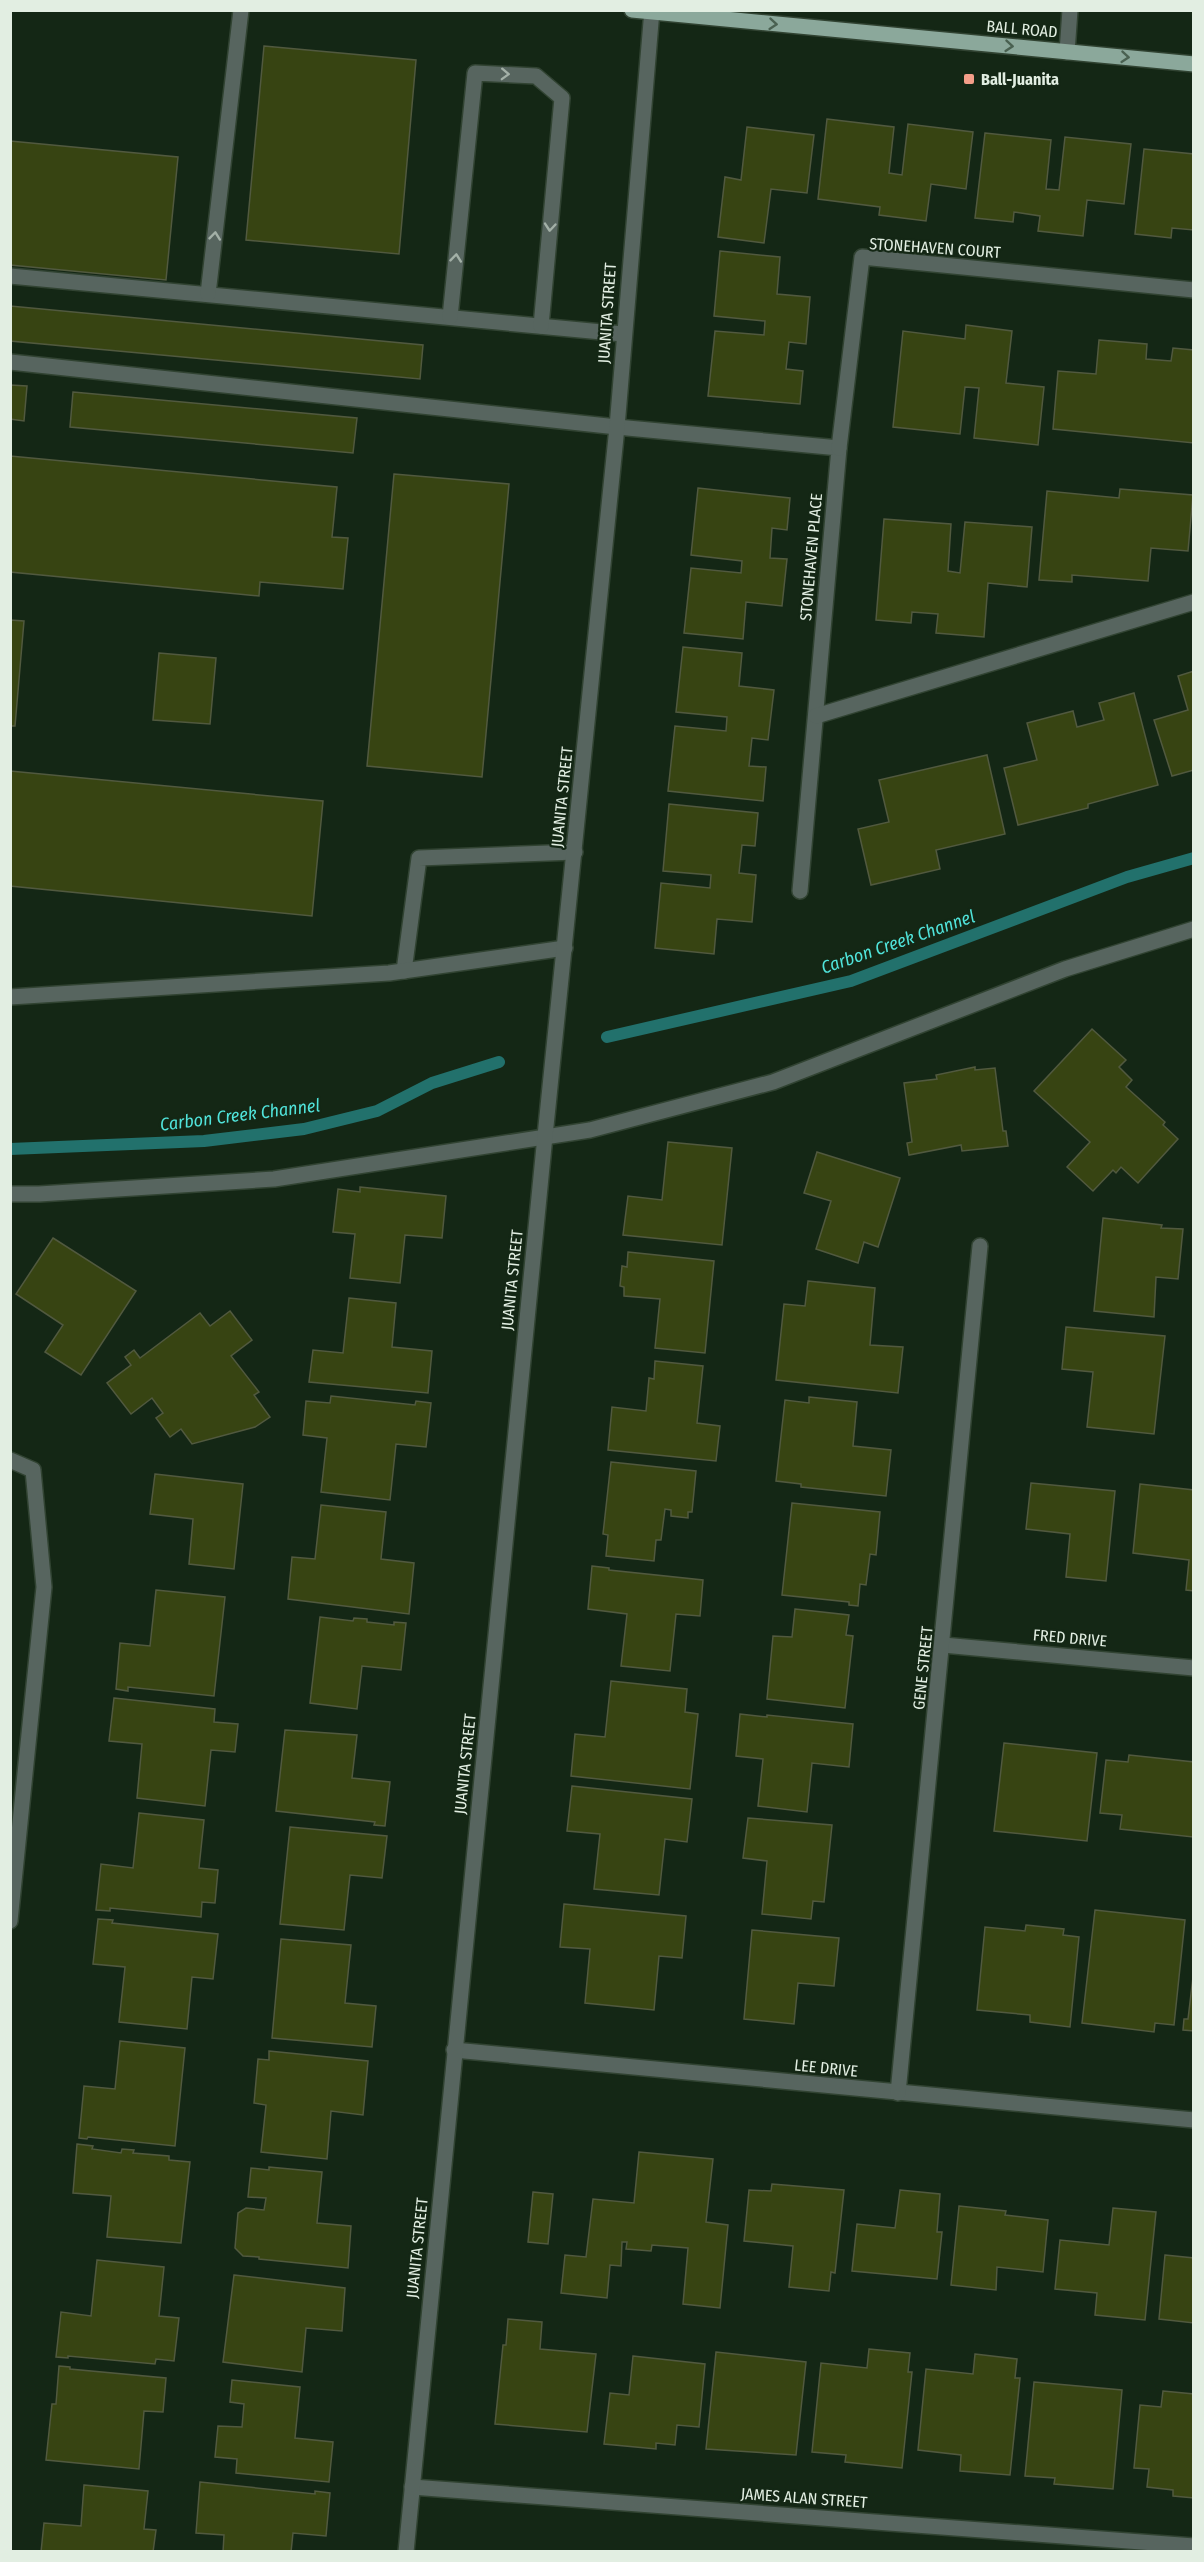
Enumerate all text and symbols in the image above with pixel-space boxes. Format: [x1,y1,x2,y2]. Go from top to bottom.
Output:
street label: BALL ROAD [986,16,1058,42]
one-way arrow [769,17,778,30]
one-way arrow [1004,39,1013,52]
one-way arrow [1120,50,1130,63]
one-way arrow [500,68,509,81]
place label: Ball-Juanita [981,70,1059,89]
marker: Ball-Juanita [962,72,976,86]
one-way arrow [544,222,557,231]
one-way arrow [208,231,221,240]
street label: STONEHAVEN COURT [869,234,1002,262]
one-way arrow [449,254,462,263]
street label: JUANITA STREET [594,261,620,364]
street label: STONEHAVEN PLACE [796,492,826,622]
street label: JUANITA STREET [547,745,577,848]
water label: Carbon Creek Channel [818,905,978,979]
water label: Carbon Creek Channel [159,1094,322,1136]
street label: JUANITA STREET [497,1228,527,1331]
street label: GENE STREET [909,1625,937,1711]
street label: FRED DRIVE [1032,1625,1108,1651]
street label: JUANITA STREET [450,1712,480,1815]
street label: LEE DRIVE [793,2055,859,2081]
street label: JUANITA STREET [402,2196,432,2299]
street label: JAMES ALAN STREET [740,2484,868,2512]

